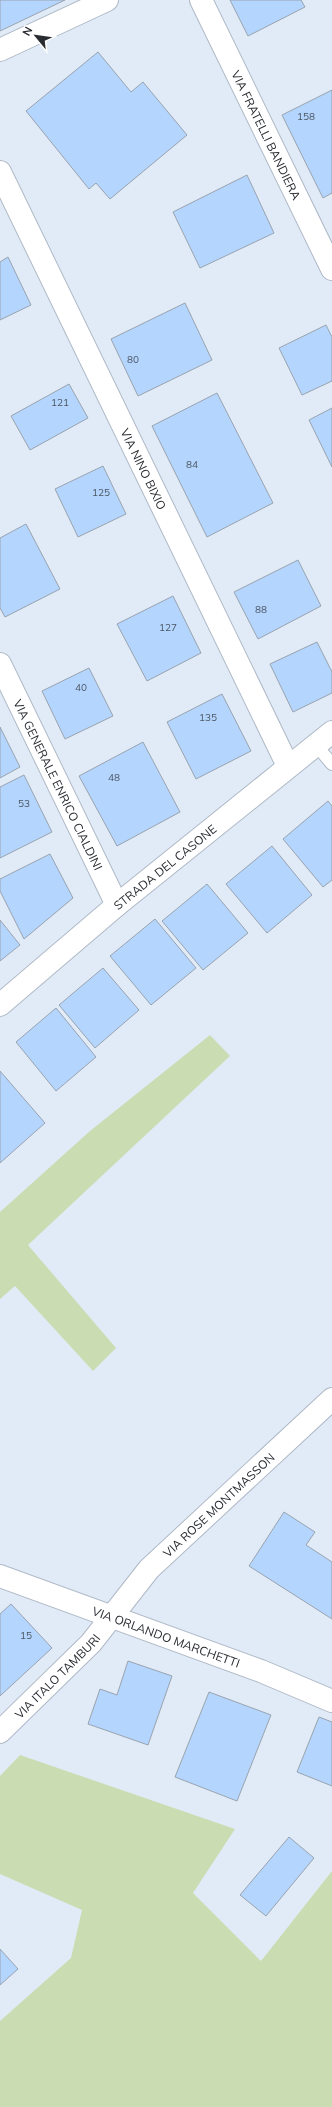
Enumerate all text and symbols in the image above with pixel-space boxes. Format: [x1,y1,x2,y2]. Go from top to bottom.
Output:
north arrow [16,16,56,56]
text: N [19,24,35,38]
street label: VIA FRATELLI BANDIERA [229,68,305,202]
house number: 158 [297,110,315,123]
house number: 80 [127,353,139,366]
house number: 121 [51,396,69,409]
street label: VIA NINO BIXIO [118,426,170,512]
house number: 84 [186,458,198,471]
house number: 125 [92,486,110,499]
house number: 88 [255,603,267,616]
house number: 127 [159,621,177,634]
house number: 40 [75,681,87,694]
street label: VIA GENERALE ENRICO CIALDINI [11,697,106,872]
house number: 135 [199,711,217,724]
house number: 48 [108,771,120,784]
house number: 53 [18,797,30,810]
street label: STRADA DEL CASONE [110,821,219,913]
street label: VIA ROSE MONTMASSON [160,1449,277,1560]
street label: VIA ORLANDO MARCHETTI [90,1603,242,1670]
house number: 15 [20,1629,32,1642]
street label: VIA ITALO TAMBURI [11,1631,103,1721]

